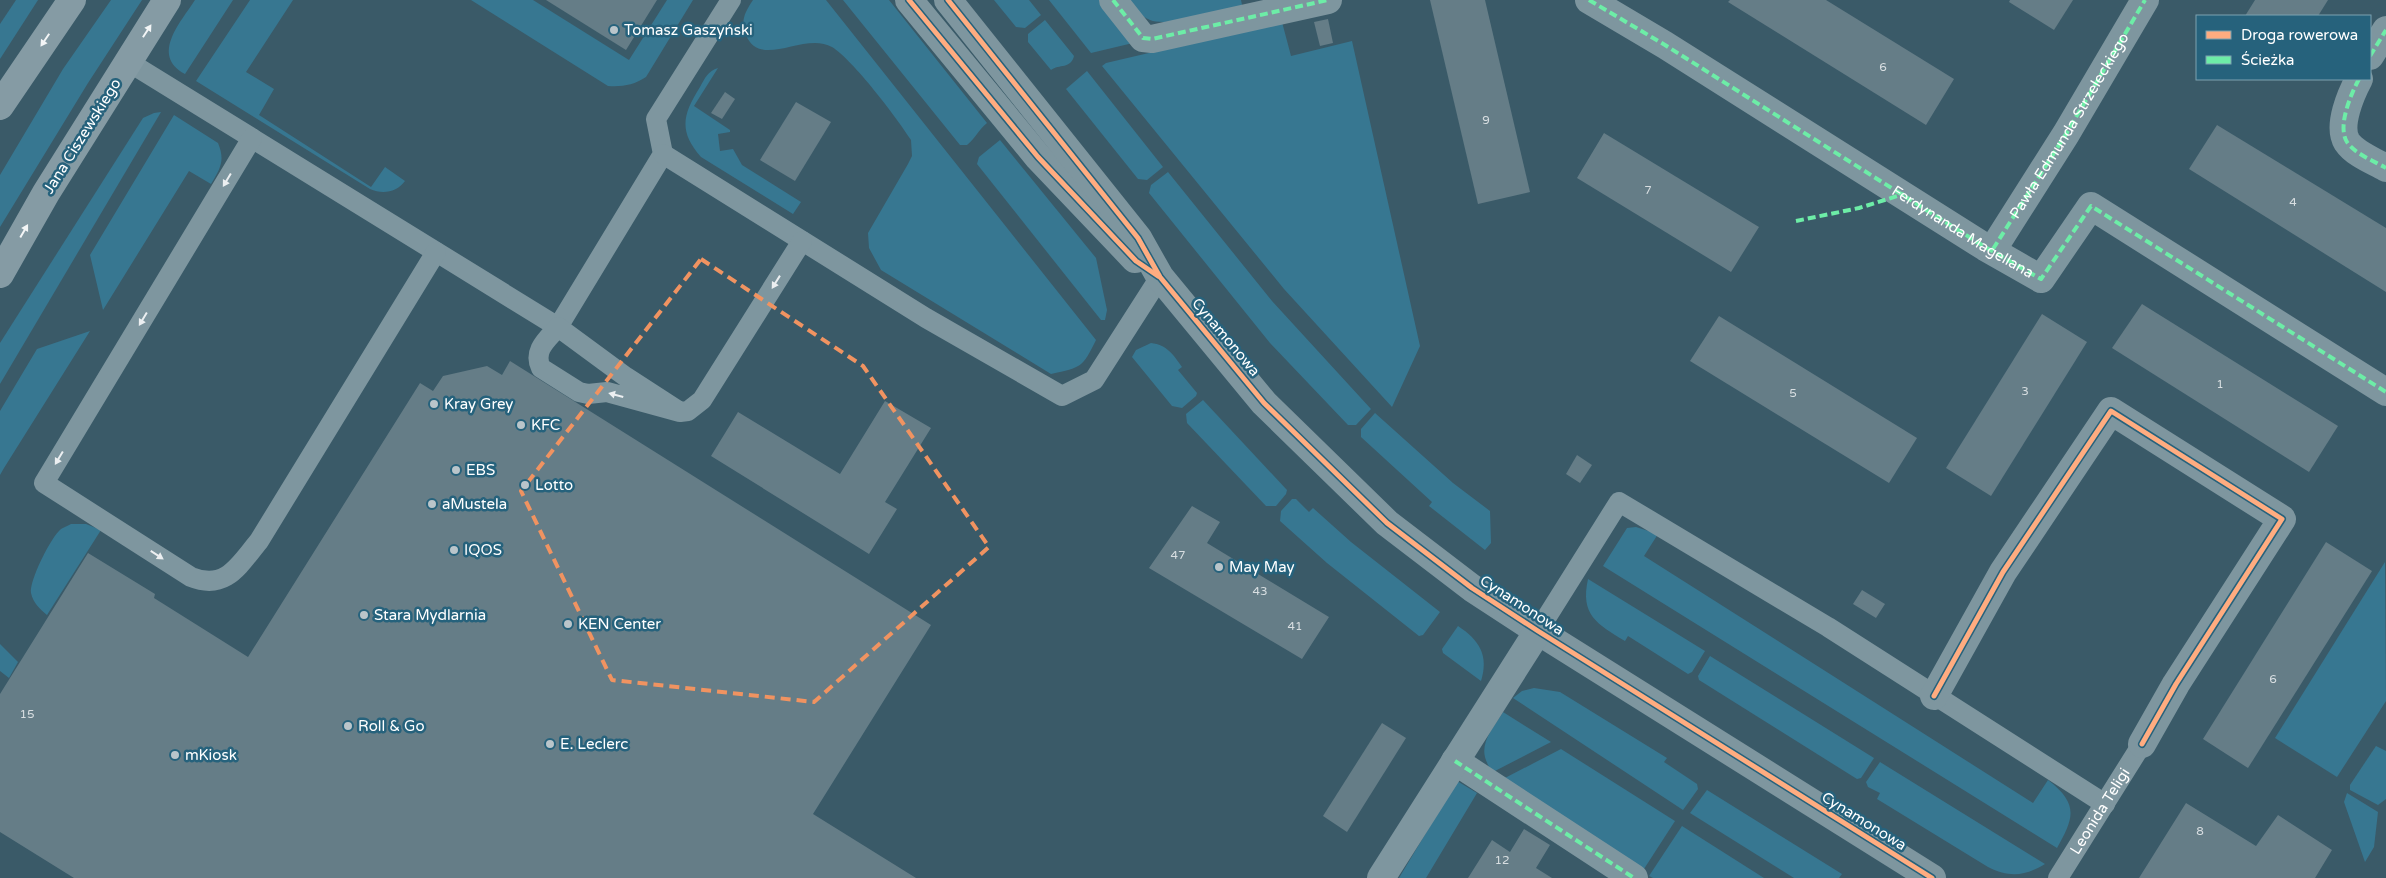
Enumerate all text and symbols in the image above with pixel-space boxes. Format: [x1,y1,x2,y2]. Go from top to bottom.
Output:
legend [2196,15,2371,80]
place label: Tomasz Gaszyński [624,21,753,39]
one-way arrow [143,24,152,37]
marker: Tomasz Gaszyński [608,24,620,36]
text: Droga rowerowa [2241,26,2358,44]
street label: Pawła Edmunda Strzeleckiego [2006,29,2133,222]
one-way arrow [40,34,50,47]
text: Ścieżka [2241,51,2294,69]
house number: 6 [1879,60,1887,74]
street label: Jana Ciszewskiego [39,75,125,197]
house number: 9 [1482,113,1490,127]
one-way arrow [222,173,232,187]
street label: Ferdynanda Magellana [1889,182,2037,282]
house number: 7 [1644,183,1652,197]
house number: 4 [2289,195,2297,209]
one-way arrow [20,225,29,238]
one-way arrow [771,276,781,289]
street label: Cynamonowa [1188,294,1264,380]
one-way arrow [139,313,148,326]
house number: 1 [2216,377,2224,391]
house number: 3 [2021,384,2029,398]
house number: 5 [1789,386,1797,400]
one-way arrow [608,391,623,399]
place label: Kray Grey [444,395,513,413]
marker: Kray Grey [428,398,440,410]
place label: KFC [531,416,560,434]
marker: KFC [515,419,527,431]
one-way arrow [54,452,64,465]
place label: EBS [466,461,495,479]
marker: EBS [450,464,462,476]
place label: Lotto [535,476,573,494]
marker: Lotto [519,479,531,491]
place label: aMustela [442,495,507,513]
marker: aMustela [426,498,438,510]
place label: IQOS [464,541,502,559]
marker: IQOS [448,544,460,556]
house number: 47 [1170,548,1186,562]
one-way arrow [150,550,163,560]
place label: May May [1229,558,1295,576]
marker: May May [1213,561,1225,573]
street label: Cynamonowa [1477,571,1567,639]
house number: 43 [1252,584,1268,598]
place label: Stara Mydlarnia [374,606,486,624]
marker: Stara Mydlarnia [358,609,370,621]
place label: KEN Center [578,615,661,633]
marker: KEN Center [562,618,574,630]
house number: 41 [1287,619,1303,633]
house number: 6 [2269,672,2277,686]
house number: 15 [19,707,35,721]
place label: Roll & Go [358,717,425,735]
marker: Roll & Go [342,720,354,732]
place label: E. Leclerc [560,735,628,753]
marker: E. Leclerc [544,738,556,750]
place label: mKiosk [185,746,237,764]
marker: mKiosk [169,749,181,761]
street label: Leonida Teligi [2066,765,2134,858]
street label: Cynamonowa [1818,788,1910,854]
house number: 8 [2196,824,2204,838]
house number: 12 [1494,853,1510,867]

